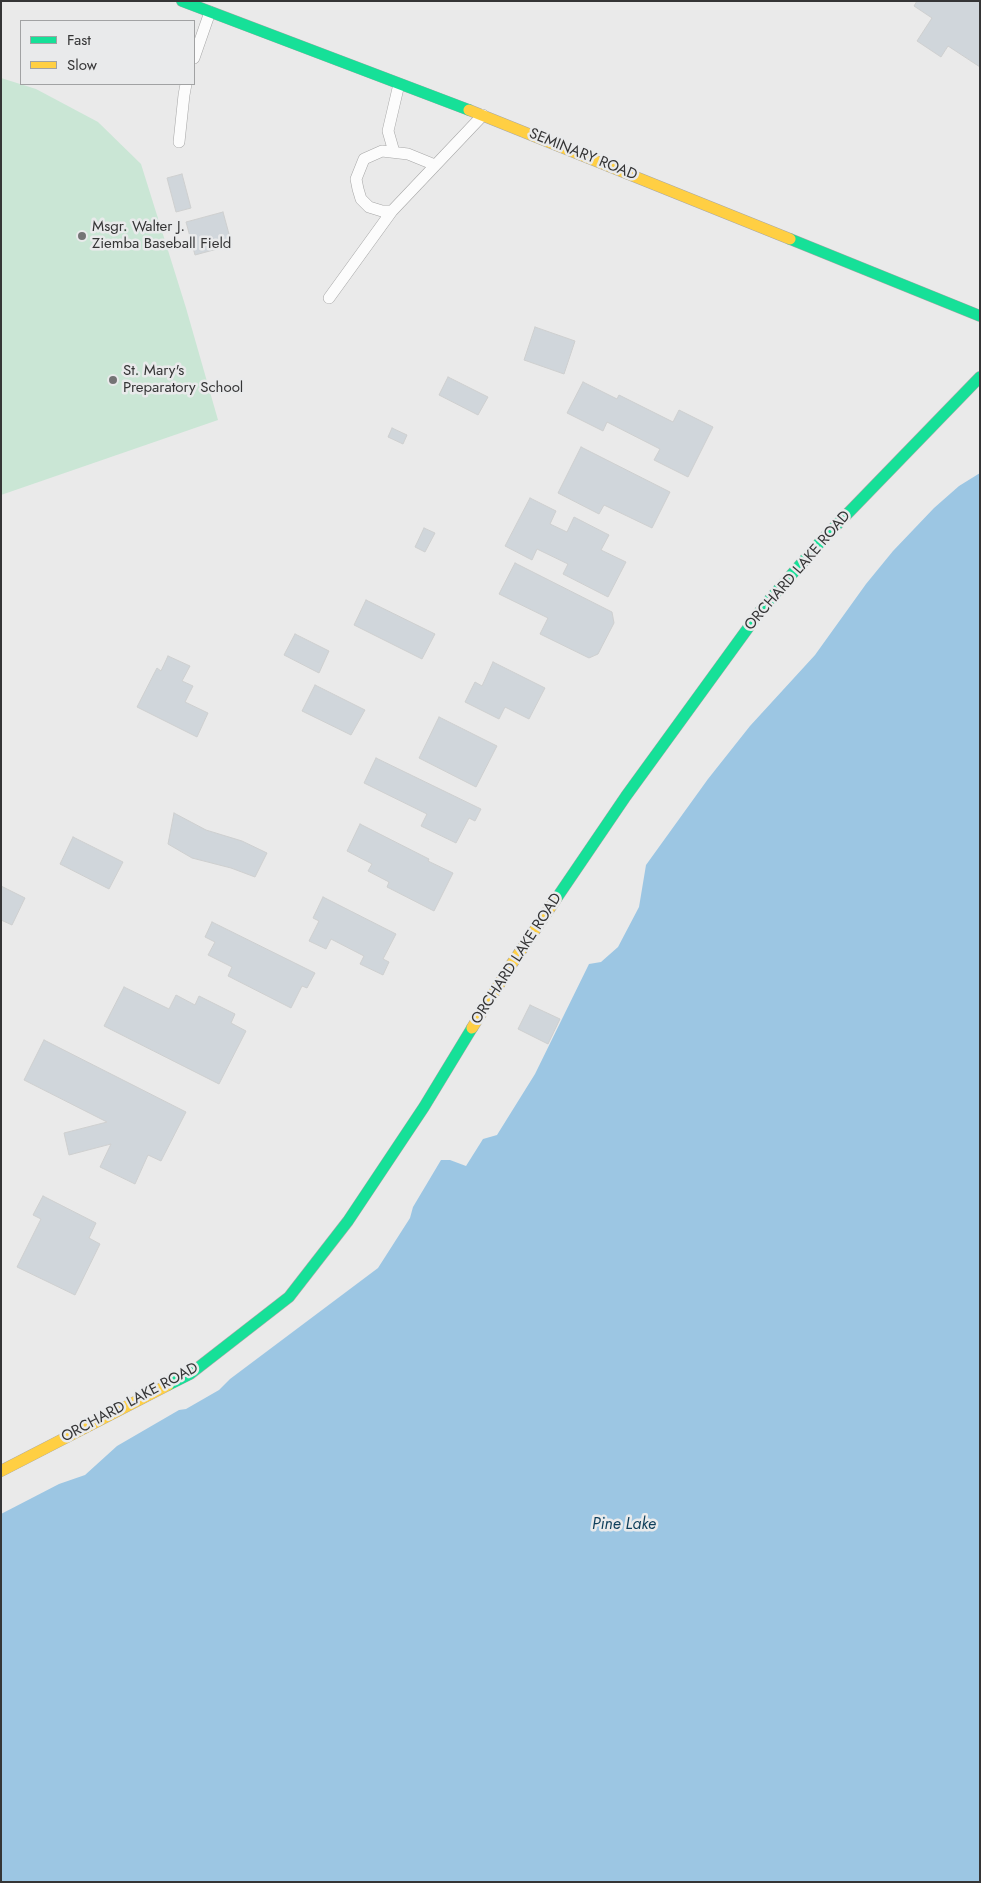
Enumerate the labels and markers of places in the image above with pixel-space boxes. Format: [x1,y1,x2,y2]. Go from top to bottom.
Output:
place label: Msgr. Walter J. Ziemba Baseball Field [92,218,231,253]
marker: Msgr. Walter J. Ziemba Baseball Field [76,230,88,242]
place label: St. Mary's Preparatory School [123,362,243,397]
marker: St. Mary's Preparatory School [107,374,119,386]

